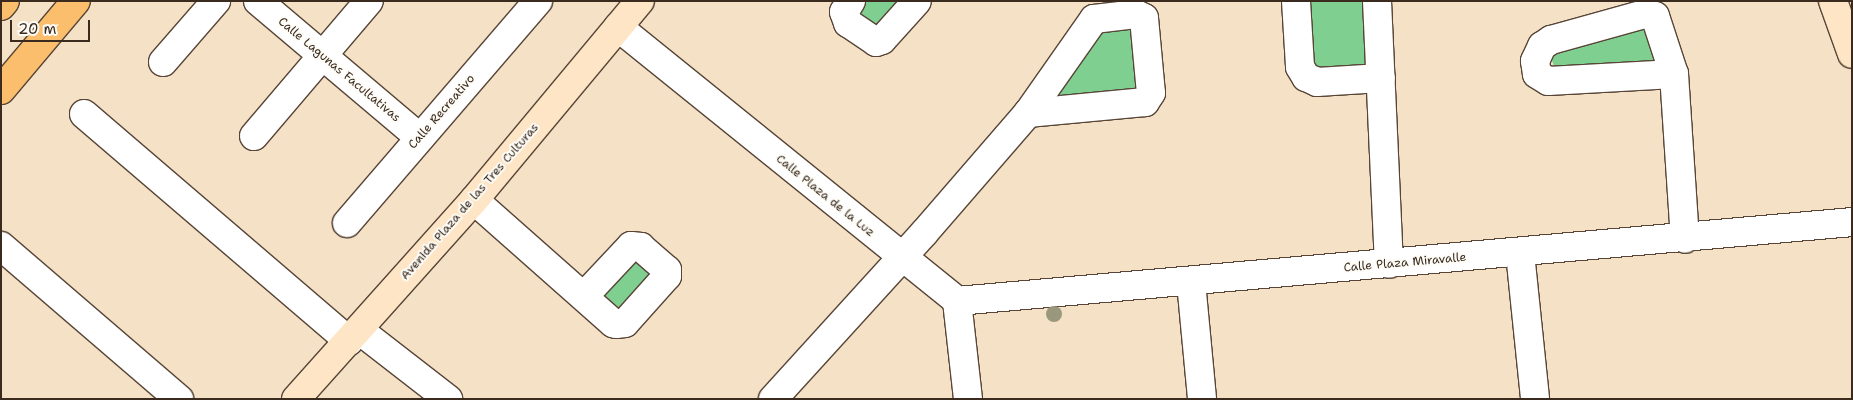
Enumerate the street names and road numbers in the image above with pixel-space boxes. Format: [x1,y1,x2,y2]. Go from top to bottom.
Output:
street label: Calle Lagunas Facultativas [275,15,403,125]
street label: Calle Recreativo [406,72,478,152]
street label: Avenida Plaza de las Tres Culturas [398,121,542,283]
street label: Calle Plaza de la Luz [773,152,877,240]
street label: Calle Plaza Miravalle [1343,250,1467,276]

